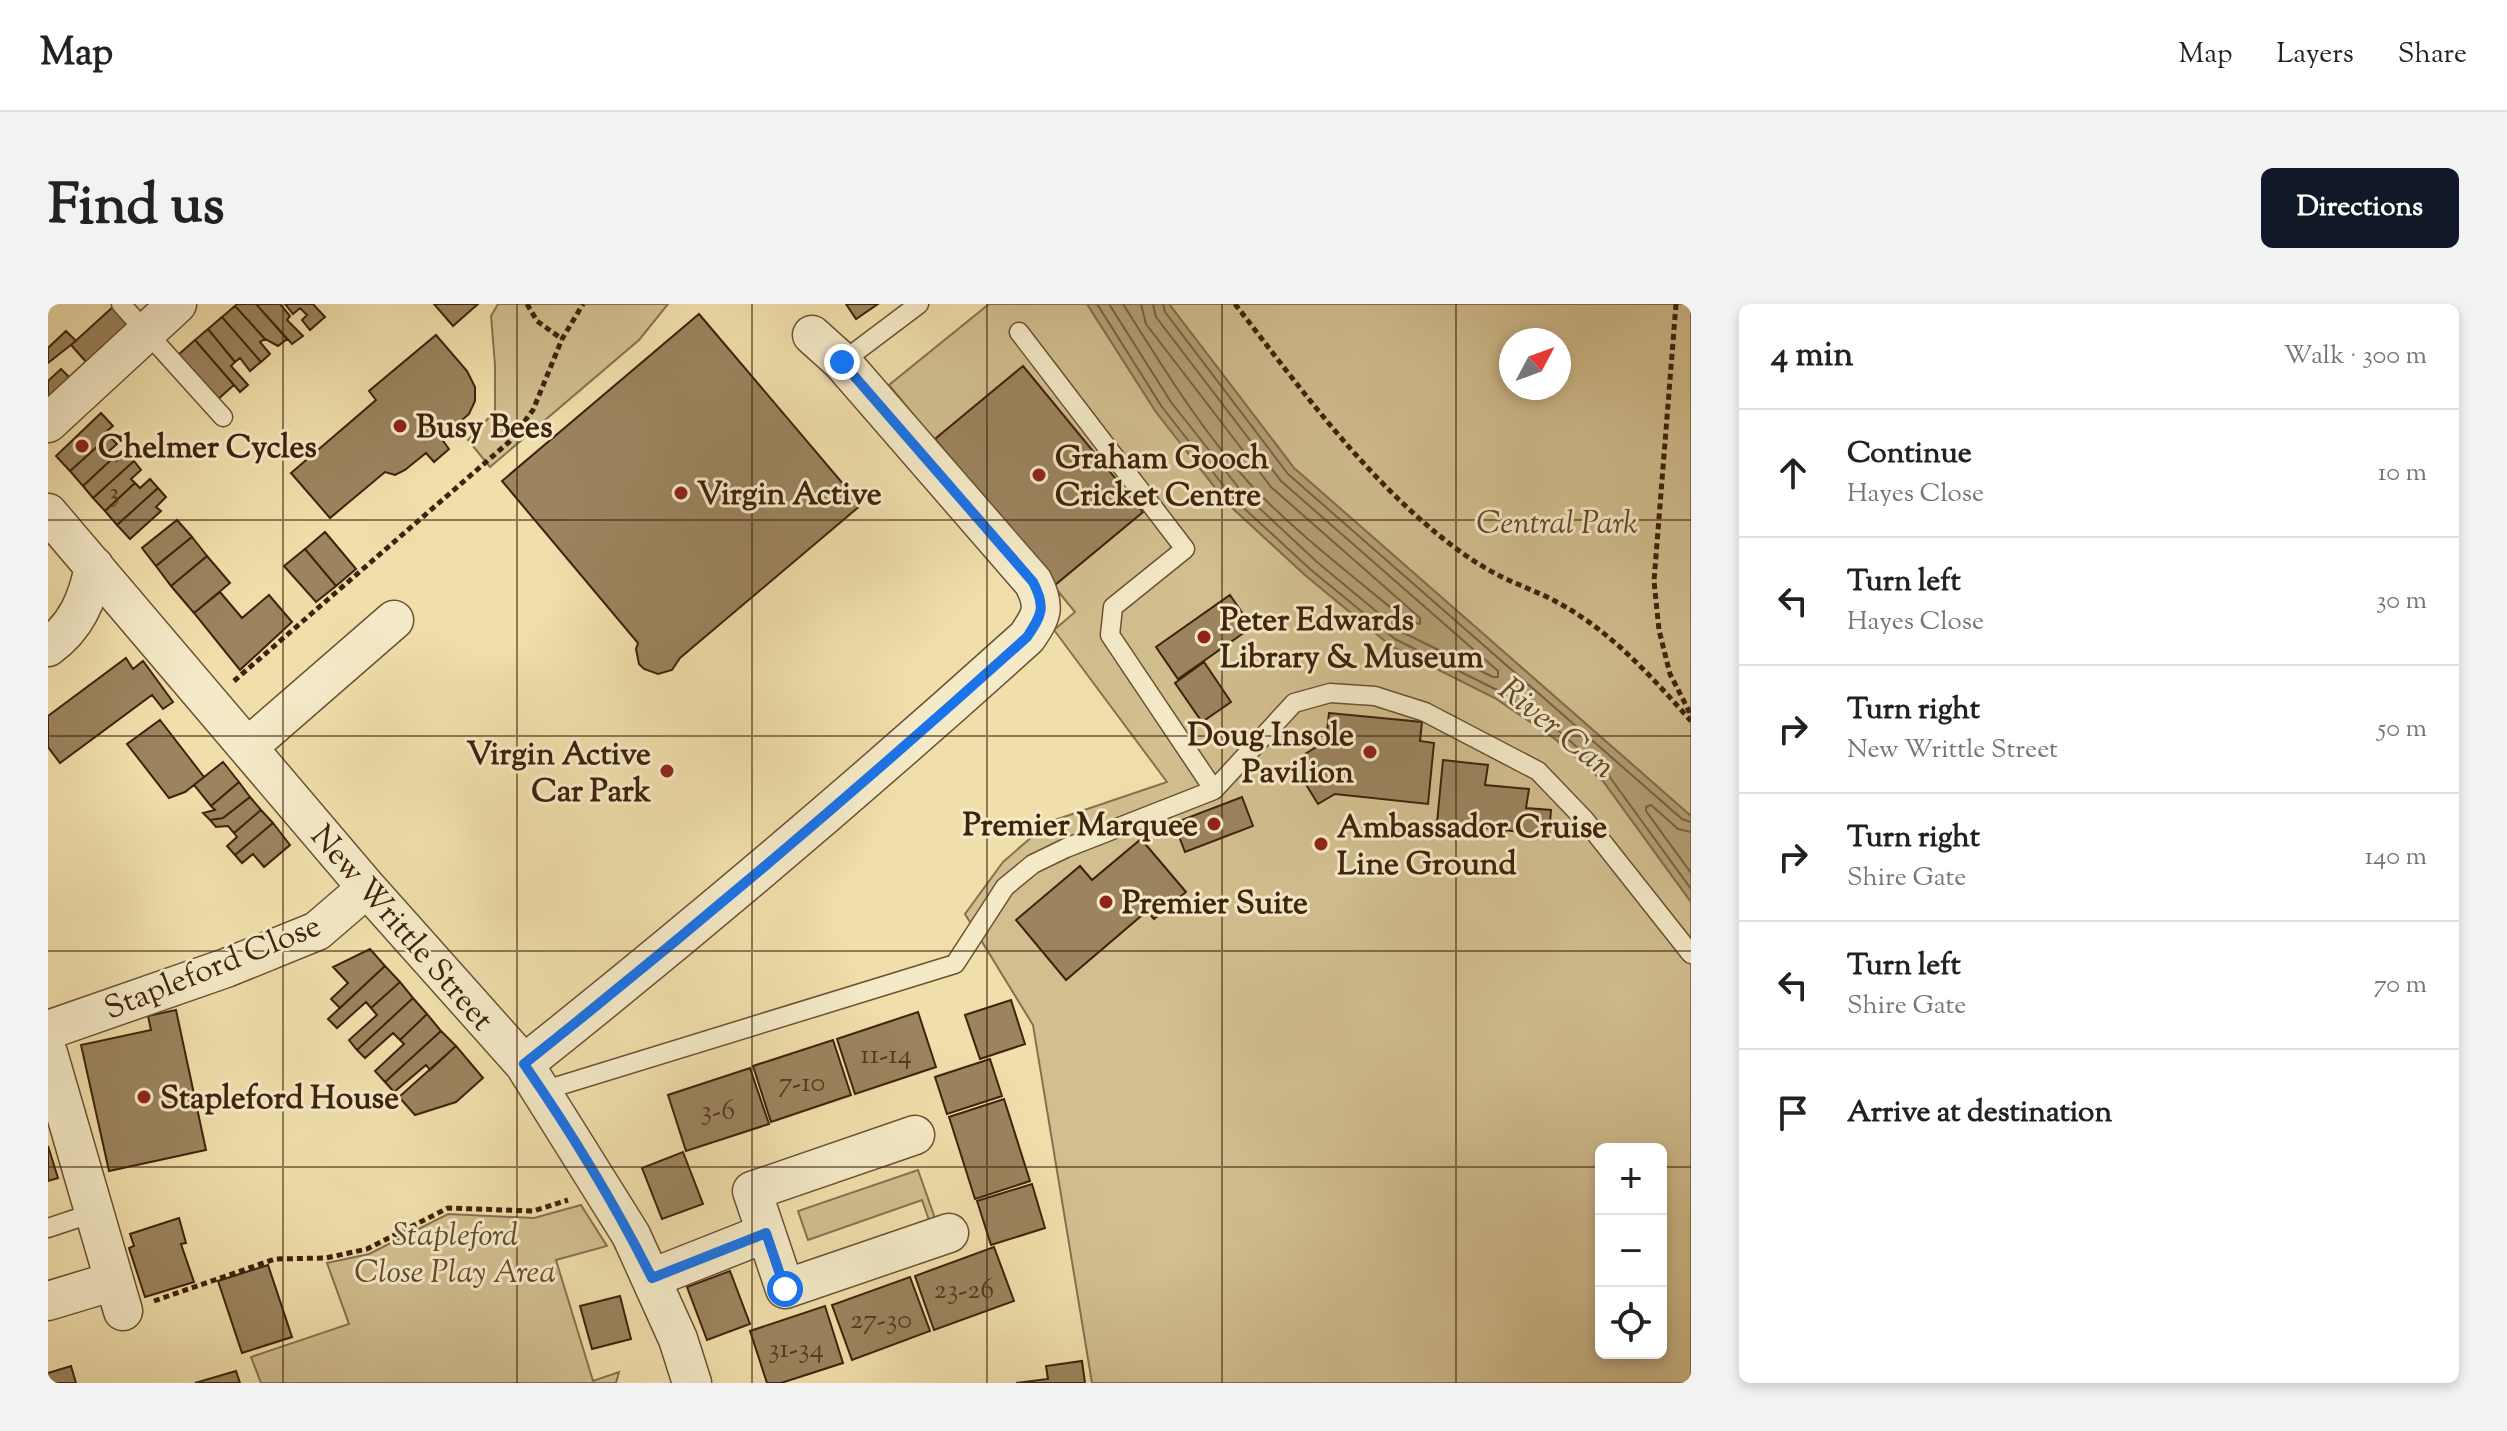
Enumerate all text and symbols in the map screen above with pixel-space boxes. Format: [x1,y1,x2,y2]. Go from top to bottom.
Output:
text: Map [40,28,113,82]
text: Map [2179,35,2232,75]
text: Layers [2276,35,2354,75]
text: Share [2398,35,2467,75]
text: Find us [48,168,224,249]
button: Directions [2261,168,2459,248]
north arrow [1499,328,1571,400]
text: 4 min [1771,332,1853,381]
text: Walk · 300 m [2284,338,2427,375]
route end [824,344,860,380]
place label: Busy Bees [416,406,552,452]
marker: Busy Bees [391,417,409,435]
place label: Chelmer Cycles [98,426,317,472]
text: Continue [1847,433,1972,476]
marker: Chelmer Cycles [73,437,91,455]
place label: Graham Gooch Cricket Centre [1055,437,1269,520]
icon: ahead [1771,451,1815,495]
text: 10 m [2378,455,2427,492]
marker: Graham Gooch Cricket Centre [1030,466,1048,484]
place label: Virgin Active [697,473,882,519]
house number: 3 [108,474,120,514]
text: Hayes Close [1847,476,1984,513]
marker: Virgin Active [672,484,690,502]
park label: Central Park [1476,502,1638,548]
text: Turn left [1847,561,1961,604]
icon: left [1771,579,1815,623]
text: 30 m [2376,583,2427,620]
place label: Peter Edwards Library & Museum [1220,599,1484,682]
text: Hayes Close [1847,604,1984,641]
marker: Peter Edwards Library & Museum [1195,628,1213,646]
water label: River Can [1487,667,1625,792]
text: Turn right [1847,689,1980,732]
icon: right [1771,707,1815,751]
text: 50 m [2377,711,2427,748]
place label: Doug Insole Pavilion [1187,714,1354,797]
text: New Writtle Street [1847,732,2058,769]
place label: Virgin Active Car Park [466,733,652,816]
marker: Doug Insole Pavilion [1361,743,1379,761]
marker: Virgin Active Car Park [658,762,676,780]
place label: Premier Marquee [963,804,1198,850]
place label: Ambassador Cruise Line Ground [1337,806,1607,889]
marker: Premier Marquee [1205,815,1223,833]
street label: New Writtle Street [298,816,503,1042]
text: Turn right [1847,817,1980,860]
marker: Ambassador Cruise Line Ground [1312,835,1330,853]
icon: right [1771,835,1815,879]
text: 140 m [2364,839,2427,876]
text: Shire Gate [1847,860,1966,897]
place label: Premier Suite [1122,882,1308,928]
marker: Premier Suite [1097,893,1115,911]
street label: Stapleford Close [98,904,328,1033]
text: Turn left [1847,945,1961,988]
icon: left [1771,963,1815,1007]
text: 70 m [2374,967,2427,1004]
text: Shire Gate [1847,988,1966,1025]
house number: 11-14 [860,1036,912,1076]
house number: 7-10 [779,1064,825,1104]
place label: Stapleford House [160,1077,399,1123]
marker: Stapleford House [135,1088,153,1106]
icon: arrive [1771,1091,1815,1135]
house number: 3-6 [701,1092,735,1132]
text: Arrive at destination [1847,1092,2112,1135]
map controls [1595,1143,1667,1359]
button: + [1595,1143,1667,1215]
park label: Stapleford Close Play Area [354,1214,556,1297]
button: − [1595,1215,1667,1287]
route start [767,1271,803,1307]
house number: 23-26 [934,1271,994,1311]
button: locate [1595,1287,1667,1359]
house number: 27-30 [850,1301,912,1341]
house number: 31-34 [768,1330,824,1370]

